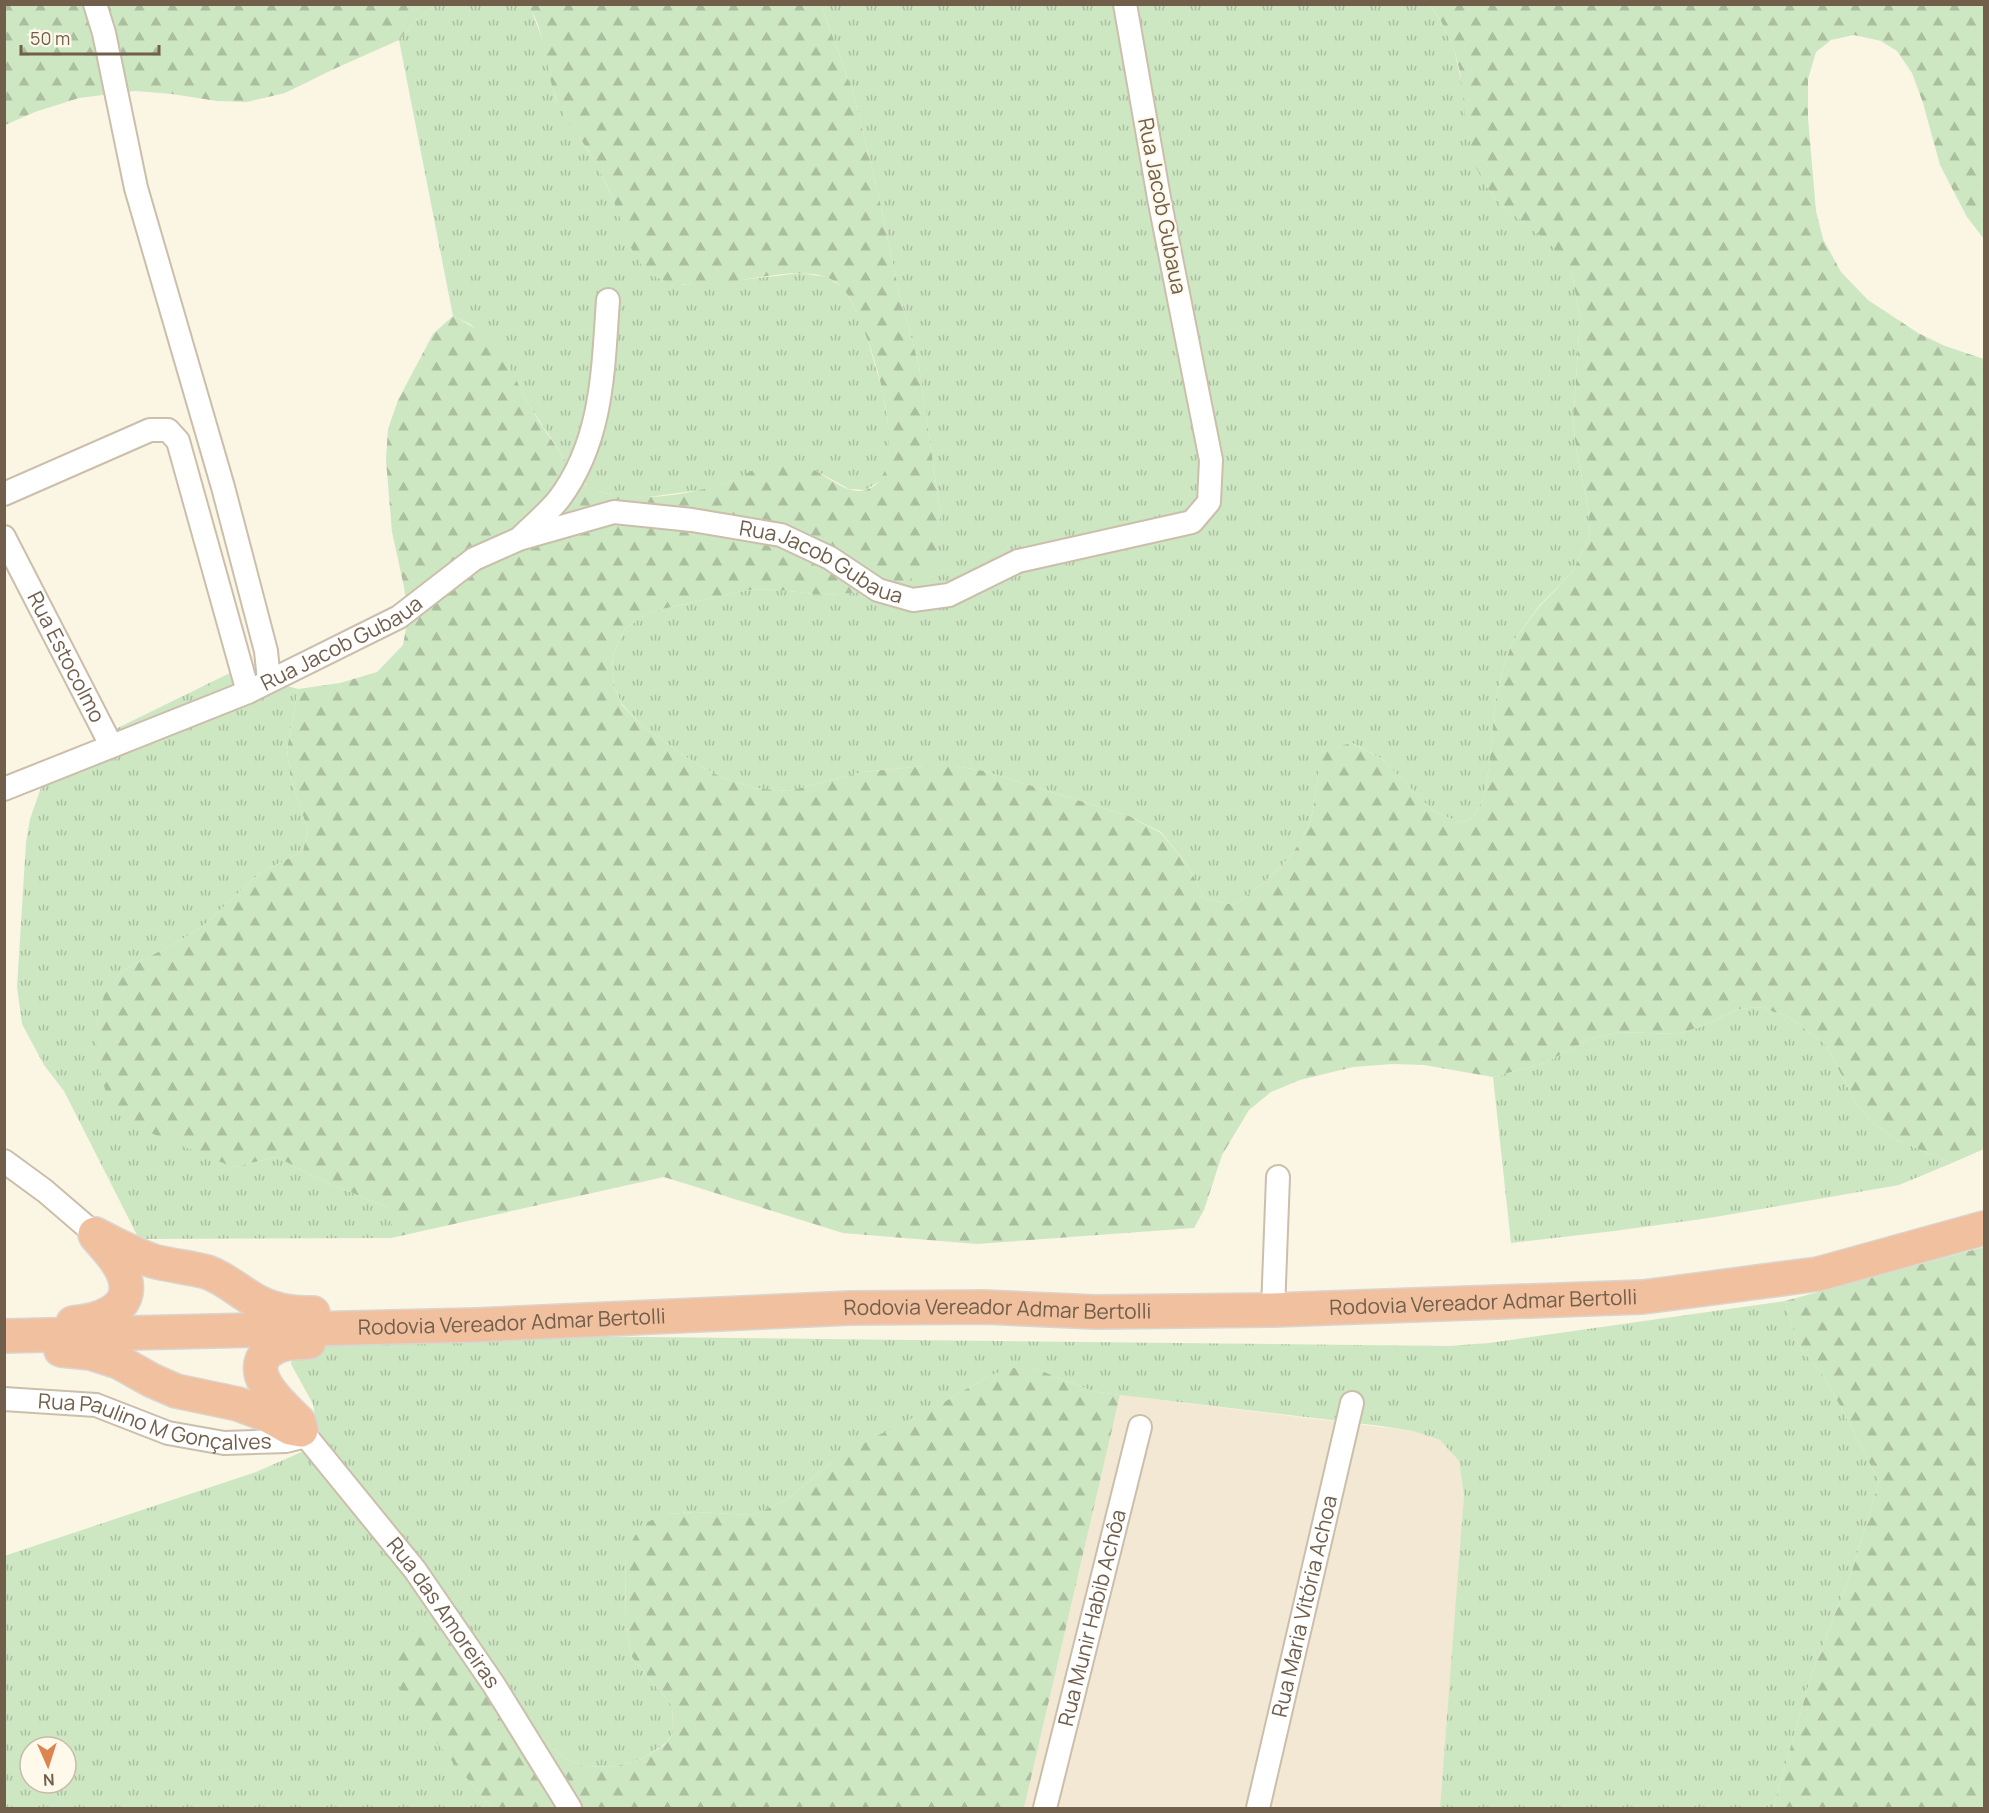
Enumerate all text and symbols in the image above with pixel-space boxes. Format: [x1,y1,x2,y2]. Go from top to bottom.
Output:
scale bar [21,18,159,56]
text: 50 m [30,26,70,50]
street label: Rua Jacob Gubaua [1132,115,1194,296]
street label: Rua Jacob Gubaua [737,513,906,609]
street label: Rua Estocolmo [21,586,112,727]
street label: Rua Jacob Gubaua [256,589,428,697]
street label: Rodovia Vereador Admar Bertolli [1329,1282,1638,1321]
street label: Rodovia Vereador Admar Bertolli [843,1292,1152,1325]
street label: Rodovia Vereador Admar Bertolli [358,1301,666,1341]
street label: Rua Paulino M Gonçalves [37,1386,272,1456]
street label: Rua Maria Vitória Achoa [1265,1493,1343,1720]
street label: Rua Munir Habib Achôa [1051,1506,1132,1729]
street label: Rua das Amoreiras [381,1531,507,1693]
north arrow [18,1735,78,1795]
text: N [42,1769,55,1791]

